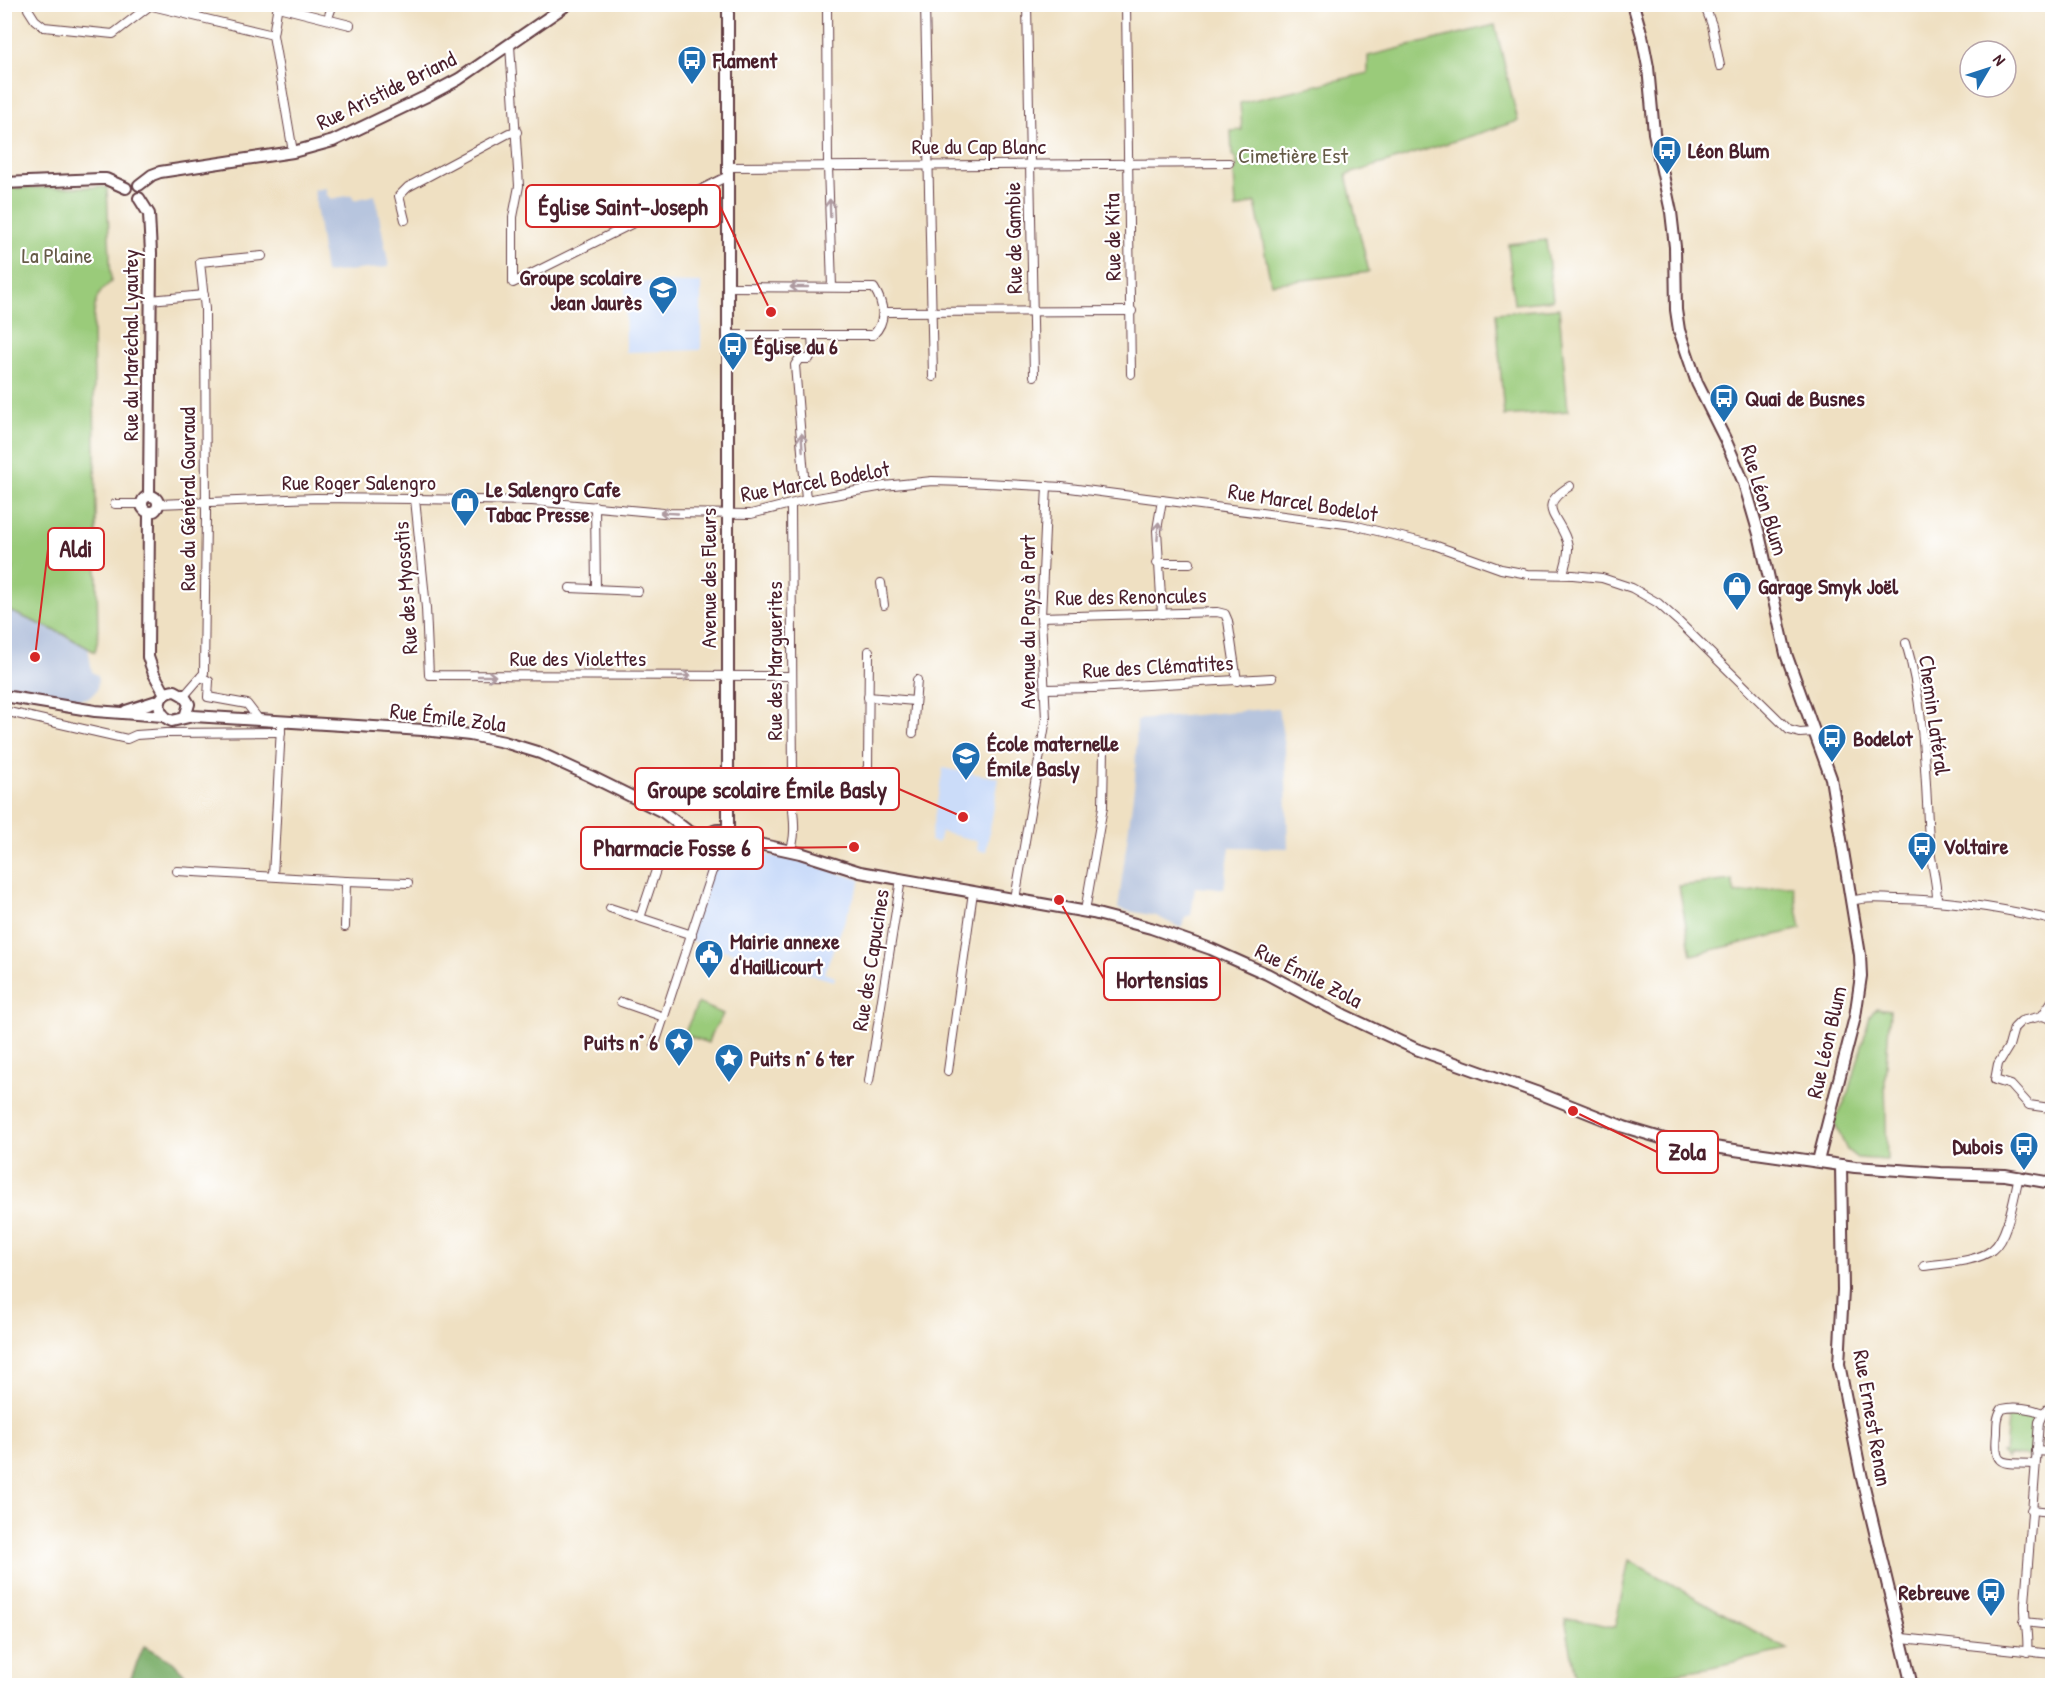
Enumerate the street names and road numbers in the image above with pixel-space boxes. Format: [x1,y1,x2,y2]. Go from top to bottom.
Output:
street label: Rue Aristide Briand [311,43,461,137]
street label: Rue du Cap Blanc [912,131,1047,161]
street label: Rue de Gambie [997,182,1029,294]
street label: Rue de Kita [1096,193,1128,281]
street label: Rue du Maréchal Lyautey [115,249,145,441]
street label: Rue du Général Gouraud [172,407,202,591]
street label: Rue Léon Blum [1734,441,1796,559]
street label: Rue Marcel Bodelot [738,453,892,509]
street label: Rue Roger Salengro [282,467,436,497]
street label: Rue Marcel Bodelot [1226,475,1380,529]
street label: Avenue des Fleurs [693,508,723,648]
street label: Rue des Myosotis [385,521,425,655]
street label: Avenue du Pays à Part [1012,534,1042,709]
street label: Rue des Renoncules [1055,580,1207,612]
street label: Rue des Marguerites [759,581,789,741]
street label: Rue des Violettes [510,643,646,673]
street label: Rue des Clématites [1082,647,1234,685]
street label: Chemin Latéral [1912,653,1958,777]
street label: Rue Émile Zola [388,695,508,739]
street label: Rue des Capucines [844,887,896,1033]
street label: Rue Émile Zola [1250,935,1368,1015]
street label: Rue Léon Blum [1799,983,1853,1101]
street label: Rue Ernest Renan [1846,1348,1900,1488]

